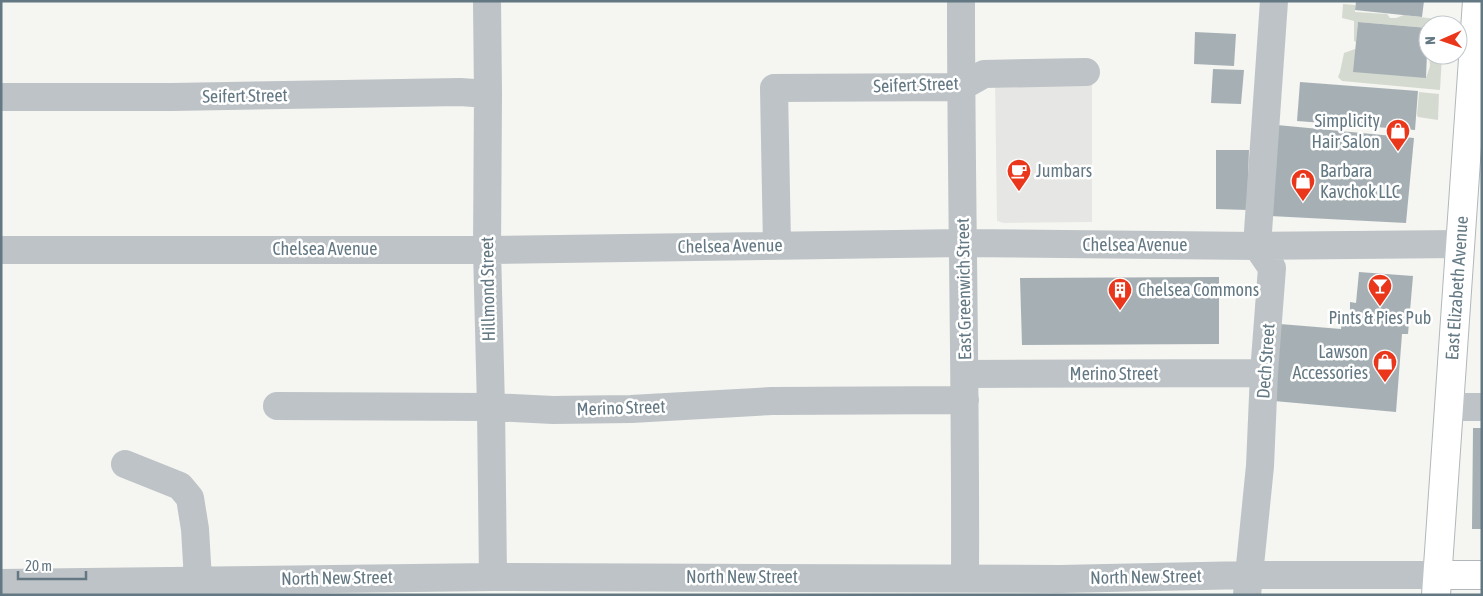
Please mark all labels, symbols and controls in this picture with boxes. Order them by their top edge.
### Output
north arrow [1418,15,1468,65]
text: N [1422,36,1438,45]
street label: Seifert Street [873,73,959,96]
street label: Seifert Street [202,84,288,107]
place label: Simplicity Hair Salon [1312,110,1380,152]
shop icon: Simplicity Hair Salon [1385,118,1411,152]
cafe icon: Jumbars [1006,158,1032,192]
place label: Jumbars [1036,160,1092,181]
place label: Barbara Kavchok LLC [1320,160,1400,202]
shop icon: Barbara Kavchok LLC [1290,168,1316,202]
street label: East Elizabeth Avenue [1441,215,1472,361]
street label: East Greenwich Street [952,218,975,360]
street label: Chelsea Avenue [677,234,783,257]
street label: Chelsea Avenue [1083,234,1187,255]
street label: Hillmond Street [476,236,499,342]
street label: Chelsea Avenue [273,238,377,259]
bar icon: Pints & Pies Pub [1367,273,1393,307]
building icon: Chelsea Commons [1107,277,1133,311]
place label: Chelsea Commons [1138,279,1259,300]
place label: Pints & Pies Pub [1329,307,1431,328]
street label: Dech Street [1252,323,1279,399]
place label: Lawson Accessories [1293,341,1368,383]
shop icon: Lawson Accessories [1372,349,1398,383]
street label: Merino Street [1070,363,1158,384]
street label: Merino Street [576,395,666,420]
scale bar [18,548,85,580]
text: 20 m [25,557,52,574]
street label: North New Street [1090,565,1202,588]
street label: North New Street [281,566,393,589]
street label: North New Street [686,566,798,587]

